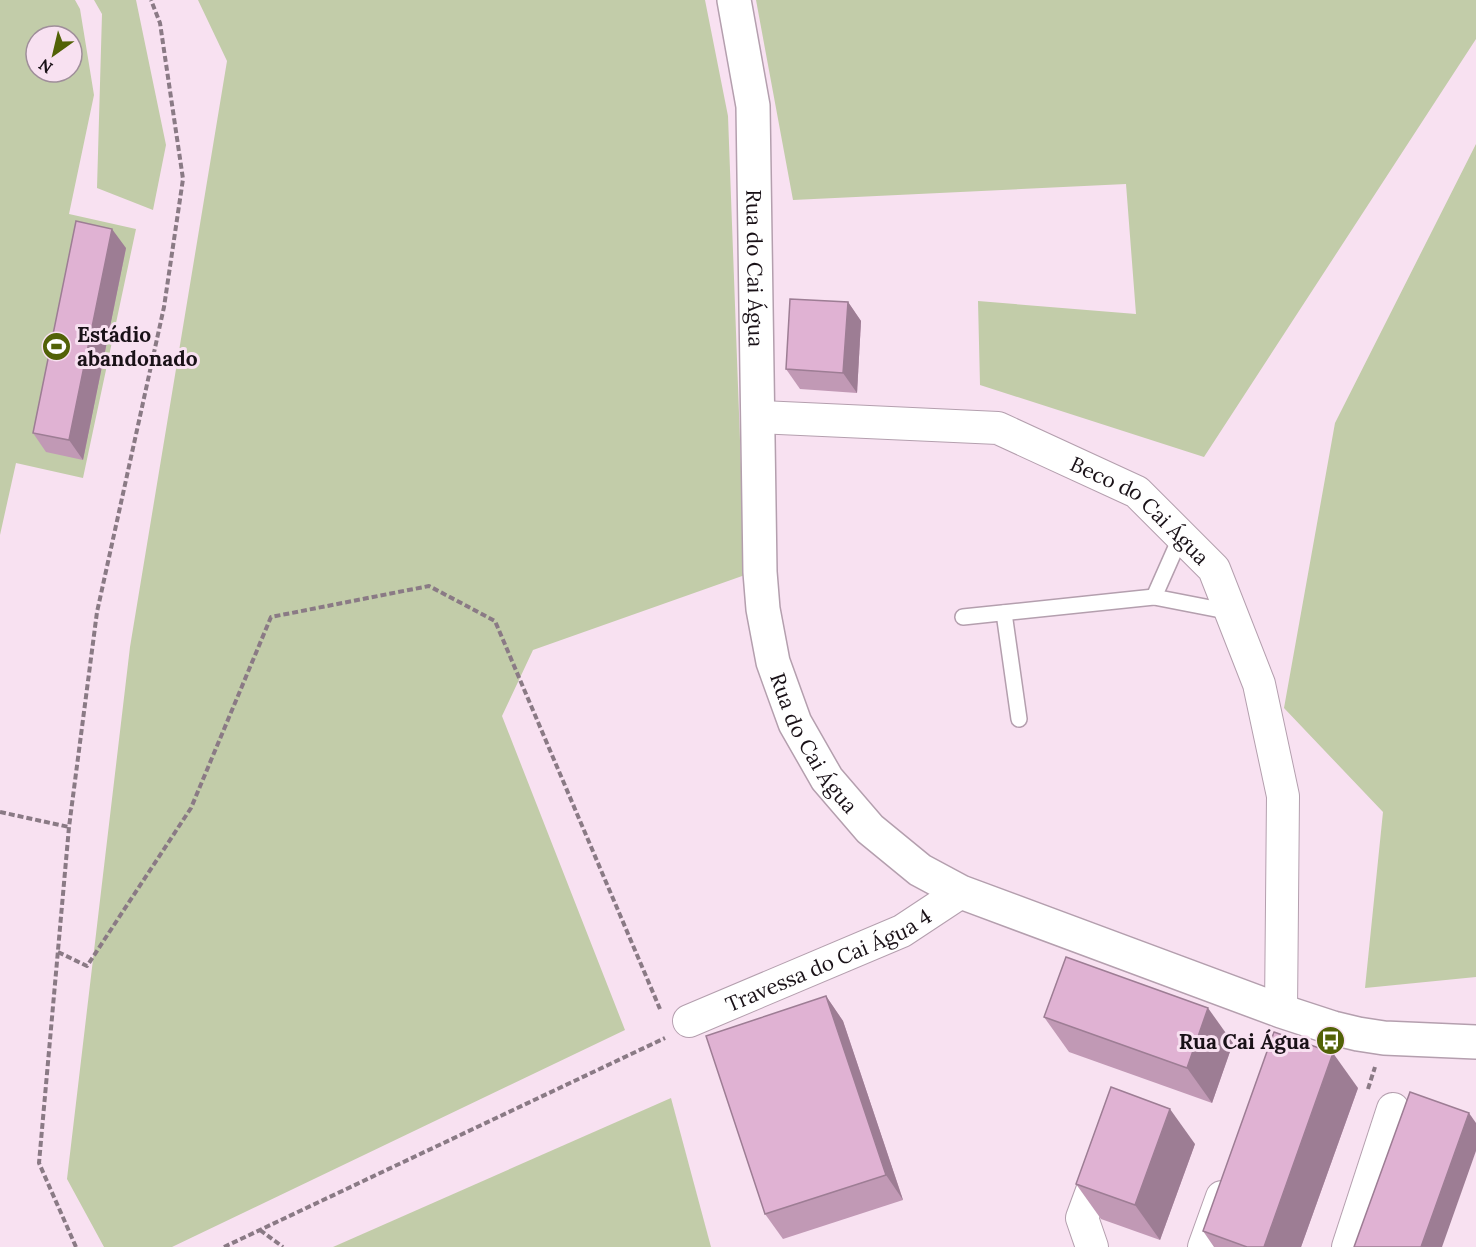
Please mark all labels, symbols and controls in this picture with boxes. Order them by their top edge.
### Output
north arrow [24,24,84,84]
text: N [35,55,56,78]
street label: Rua do Cai Água [741,189,770,347]
place label: Estádio abandonado [77,321,198,372]
sports icon: Estádio abandonado [40,330,72,362]
street label: Beco do Cai Água [1066,450,1215,570]
street label: Rua do Cai Água [764,669,864,819]
street label: Travessa do Cai Água 4 [721,902,936,1018]
bus stop icon: Rua Cai Água [1315,1025,1347,1057]
place label: Rua Cai Água [1179,1028,1310,1055]

